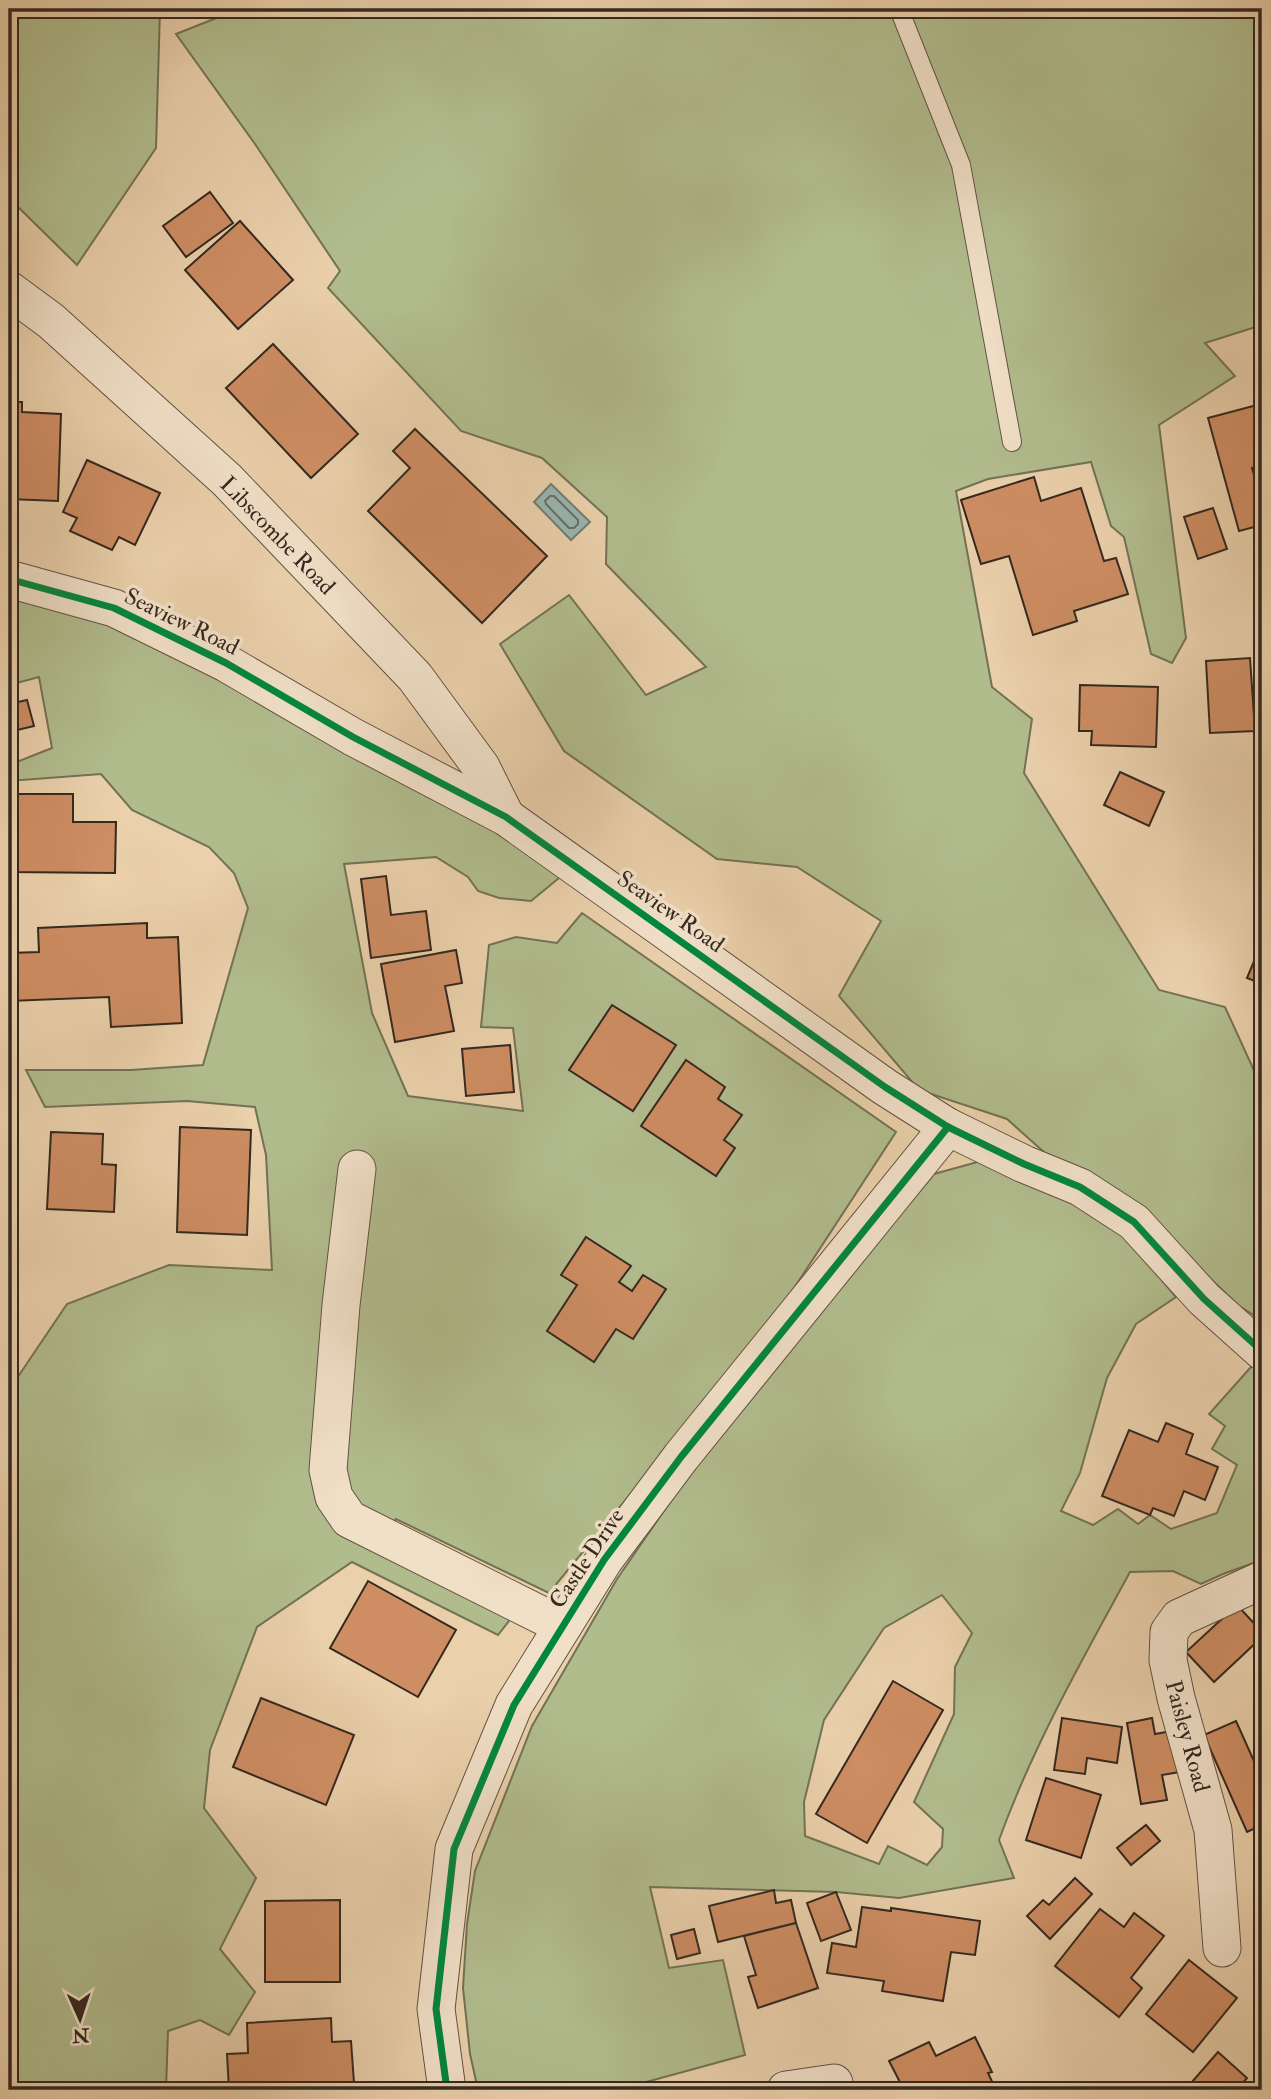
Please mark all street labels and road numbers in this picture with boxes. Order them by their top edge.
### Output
street label: Libscombe Road [214,470,341,601]
street label: Seaview Road [120,581,244,662]
street label: Seaview Road [612,864,730,959]
street label: Castle Drive [542,1502,631,1614]
street label: Paisley Road [1159,1677,1216,1795]

